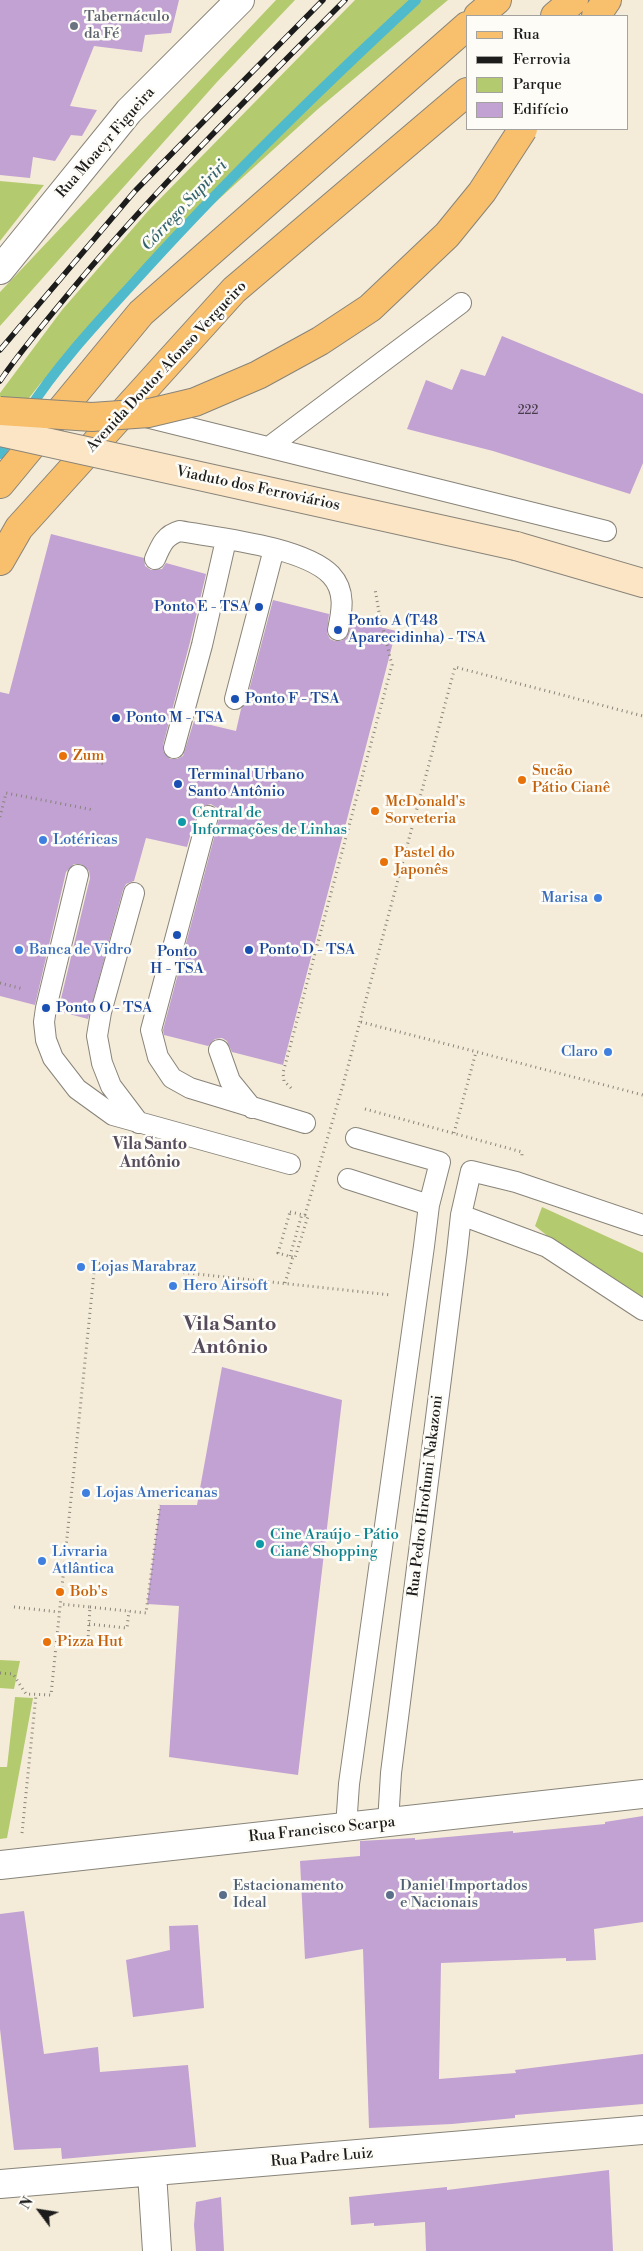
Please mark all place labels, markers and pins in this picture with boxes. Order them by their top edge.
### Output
place label: Tabernáculo da Fé [84,8,170,43]
marker: Tabernáculo da Fé [68,20,80,32]
place label: Ponto E - TSA [154,598,249,616]
marker: Ponto E - TSA [253,601,265,613]
place label: Ponto A (T48 Aparecidinha) - TSA [348,612,486,647]
marker: Ponto A (T48 Aparecidinha) - TSA [332,624,344,636]
place label: Ponto F - TSA [245,690,339,708]
marker: Ponto F - TSA [229,693,241,705]
place label: Ponto M - TSA [126,709,224,727]
marker: Ponto M - TSA [110,712,122,724]
place label: Zum [73,747,104,765]
marker: Zum [57,750,69,762]
place label: Sucão Pátio Cianê [532,762,610,797]
place label: Terminal Urbano Santo Antônio [188,766,304,801]
marker: Sucão Pátio Cianê [516,774,528,786]
marker: Terminal Urbano Santo Antônio [172,778,184,790]
place label: McDonald's Sorveteria [385,793,465,828]
place label: Central de Informações de Linhas [192,804,347,839]
marker: McDonald's Sorveteria [369,805,381,817]
marker: Central de Informações de Linhas [176,816,188,828]
place label: Lotéricas [53,831,117,849]
marker: Lotéricas [37,834,49,846]
place label: Pastel do Japonês [394,844,455,879]
marker: Pastel do Japonês [378,856,390,868]
place label: Marisa [541,889,588,907]
marker: Marisa [592,892,604,904]
marker: Ponto H - TSA [171,929,183,941]
place label: Banca de Vidro [29,941,132,959]
place label: Ponto D - TSA [259,941,355,959]
place label: Ponto H - TSA [150,943,204,978]
marker: Banca de Vidro [13,944,25,956]
marker: Ponto D - TSA [243,944,255,956]
place label: Ponto O - TSA [56,999,152,1017]
marker: Ponto O - TSA [40,1002,52,1014]
place label: Claro [561,1043,598,1061]
marker: Claro [602,1046,614,1058]
place label: Lojas Marabraz [91,1258,196,1276]
marker: Lojas Marabraz [75,1261,87,1273]
place label: Hero Airsoft [183,1277,268,1295]
marker: Hero Airsoft [167,1280,179,1292]
place label: Lojas Americanas [96,1484,218,1502]
marker: Lojas Americanas [80,1487,92,1499]
place label: Cine Araújo - Pátio Cianê Shopping [270,1526,399,1561]
marker: Cine Araújo - Pátio Cianê Shopping [254,1538,266,1550]
place label: Livraria Atlântica [52,1543,114,1578]
marker: Livraria Atlântica [36,1555,48,1567]
place label: Bob's [70,1583,107,1601]
marker: Bob's [54,1586,66,1598]
place label: Pizza Hut [57,1633,123,1651]
marker: Pizza Hut [41,1636,53,1648]
place label: Estacionamento Ideal [233,1877,344,1912]
place label: Daniel Importados e Nacionais [400,1877,528,1912]
marker: Estacionamento Ideal [217,1889,229,1901]
marker: Daniel Importados e Nacionais [384,1889,396,1901]

